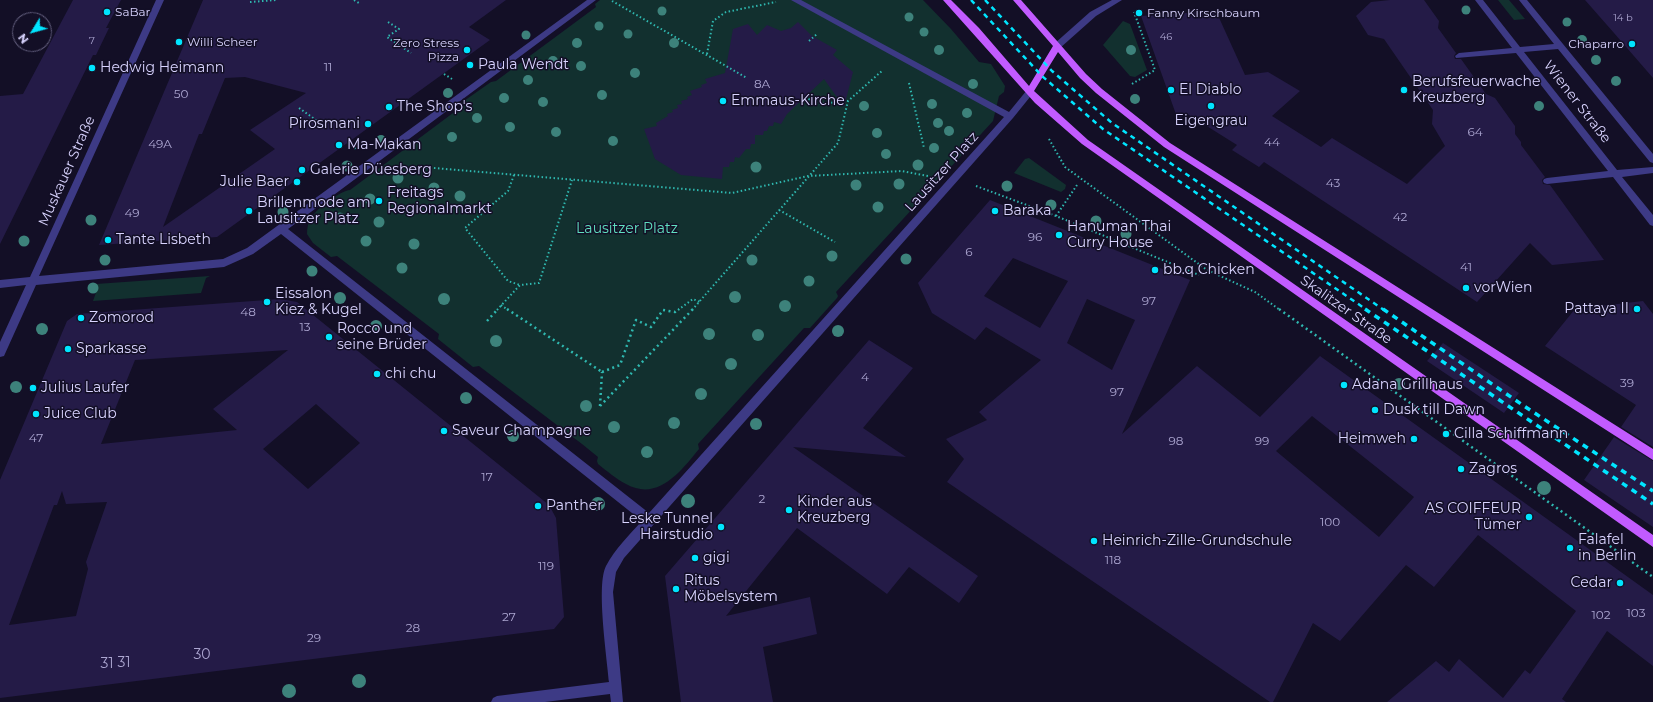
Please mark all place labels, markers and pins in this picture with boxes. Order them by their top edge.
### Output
place label: SaBar [115,5,150,19]
place label: Fanny Kirschbaum [1147,6,1260,20]
marker: SaBar [102,7,112,17]
marker: Fanny Kirschbaum [1134,8,1144,18]
place label: Willi Scheer [187,35,258,49]
place label: Zero Stress Pizza [393,36,459,64]
marker: Willi Scheer [174,37,184,47]
place label: Chaparro [1568,37,1624,51]
marker: Chaparro [1627,39,1637,49]
marker: Zero Stress Pizza [462,45,472,55]
place label: Paula Wendt [478,57,569,73]
place label: Hedwig Heimann [100,60,224,76]
marker: Paula Wendt [465,60,475,70]
marker: Hedwig Heimann [87,63,97,73]
place label: Berufsfeuerwache Kreuzberg [1412,74,1540,106]
place label: El Diablo [1179,82,1241,98]
marker: El Diablo [1166,85,1176,95]
marker: Berufsfeuerwache Kreuzberg [1399,85,1409,95]
place label: Emmaus-Kirche [731,93,845,109]
marker: Emmaus-Kirche [718,96,728,106]
place label: The Shop's [397,99,472,115]
marker: Eigengrau [1206,101,1216,111]
marker: The Shop's [384,102,394,112]
place label: Eigengrau [1175,113,1247,129]
place label: Pirosmani [289,116,360,132]
marker: Pirosmani [363,119,373,129]
place label: Ma-Makan [347,137,422,153]
marker: Ma-Makan [334,140,344,150]
place label: Galerie Düesberg [310,162,432,178]
marker: Galerie Düesberg [297,165,307,175]
place label: Julie Baer [220,174,289,190]
marker: Julie Baer [292,177,302,187]
place label: Freitags Regionalmarkt [387,185,492,218]
place label: Brillenmode am Lausitzer Platz [257,195,371,228]
marker: Freitags Regionalmarkt [374,196,384,206]
place label: Baraka [1003,203,1052,219]
marker: Brillenmode am Lausitzer Platz [244,206,254,216]
marker: Baraka [990,206,1000,216]
place label: Hanuman Thai Curry House [1067,219,1171,252]
marker: Hanuman Thai Curry House [1054,230,1064,240]
place label: Tante Lisbeth [116,232,211,248]
marker: Tante Lisbeth [103,235,113,245]
place label: bb.q Chicken [1163,262,1255,278]
marker: bb.q Chicken [1150,265,1160,275]
place label: vorWien [1474,280,1532,296]
marker: vorWien [1461,283,1471,293]
place label: Eissalon Kiez & Kugel [275,286,362,318]
marker: Eissalon Kiez & Kugel [262,297,272,307]
place label: Pattaya II [1564,301,1629,317]
marker: Pattaya II [1632,304,1642,314]
place label: Zomorod [89,310,154,326]
marker: Zomorod [76,313,86,323]
place label: Rocco und seine Brüder [337,321,427,354]
marker: Rocco und seine Brüder [324,332,334,342]
place label: Sparkasse [76,341,146,357]
marker: Sparkasse [63,344,73,354]
place label: chi chu [385,366,436,382]
marker: chi chu [372,369,382,379]
place label: Adana Grillhaus [1352,377,1463,393]
place label: Julius Laufer [41,380,129,396]
marker: Adana Grillhaus [1339,380,1349,390]
marker: Julius Laufer [28,383,38,393]
place label: Dusk till Dawn [1383,402,1485,418]
marker: Dusk till Dawn [1370,405,1380,415]
place label: Juice Club [44,406,117,422]
marker: Juice Club [31,409,41,419]
place label: Saveur Champagne [452,423,591,439]
marker: Saveur Champagne [439,426,449,436]
place label: Cilla Schiffmann [1454,426,1568,442]
marker: Cilla Schiffmann [1441,429,1451,439]
place label: Heimweh [1338,431,1406,447]
marker: Heimweh [1409,434,1419,444]
place label: Zagros [1469,461,1517,477]
marker: Zagros [1456,464,1466,474]
place label: Kinder aus Kreuzberg [797,494,872,526]
place label: Panther [546,498,603,514]
marker: Panther [533,501,543,511]
place label: AS COIFFEUR Tümer [1425,501,1521,534]
marker: Kinder aus Kreuzberg [784,505,794,515]
place label: Leske Tunnel Hairstudio [621,511,713,544]
marker: AS COIFFEUR Tümer [1524,512,1534,522]
marker: Leske Tunnel Hairstudio [716,522,726,532]
place label: Falafel in Berlin [1578,532,1636,564]
place label: Heinrich-Zille-Grundschule [1102,533,1292,549]
marker: Heinrich-Zille-Grundschule [1089,536,1099,546]
marker: Falafel in Berlin [1565,543,1575,553]
place label: gigi [703,550,730,566]
marker: gigi [690,553,700,563]
place label: Ritus Möbelsystem [684,573,778,606]
place label: Cedar [1571,575,1612,591]
marker: Cedar [1615,578,1625,588]
marker: Ritus Möbelsystem [671,584,681,594]

